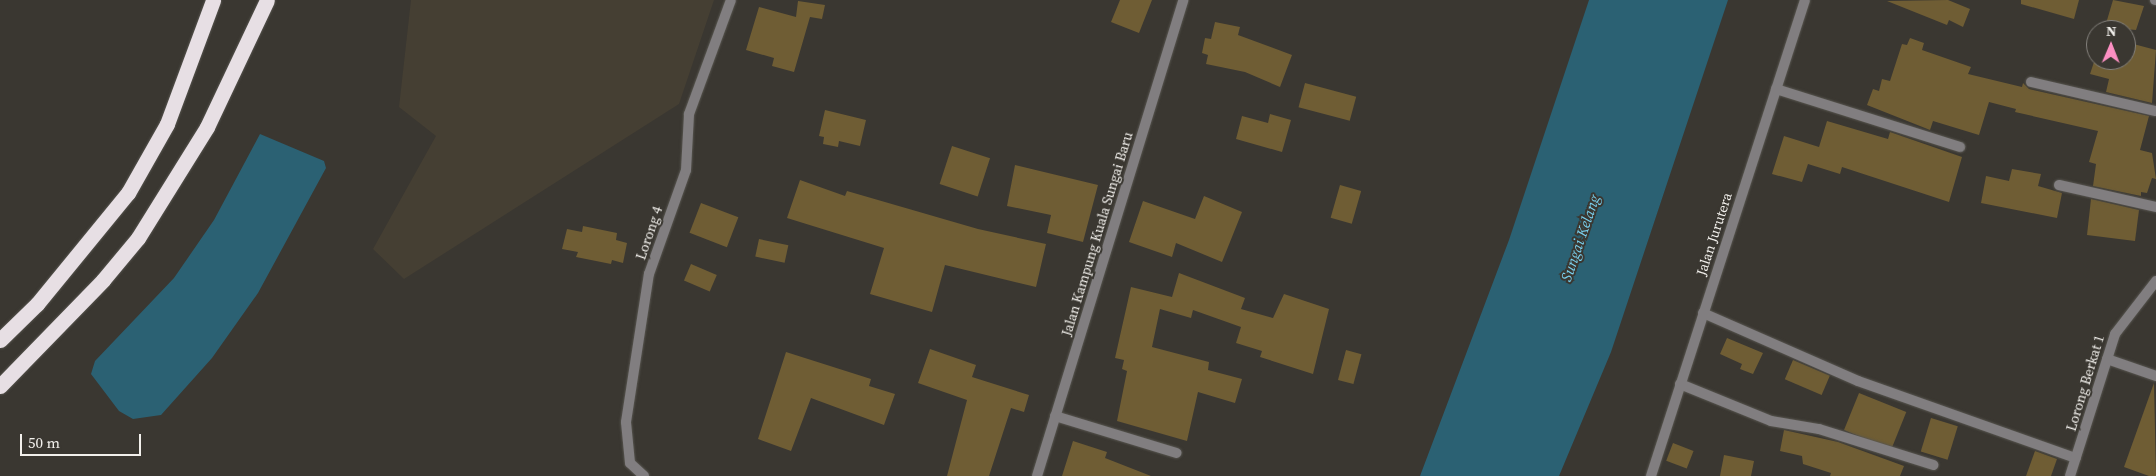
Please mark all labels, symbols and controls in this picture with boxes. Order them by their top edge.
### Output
north arrow [2086,20,2136,70]
text: N [2106,21,2117,41]
street label: Jalan Kampung Kuala Sungai Baru [1058,130,1136,338]
street label: Jalan Jurutera [1693,190,1735,278]
water label: Sungai Kelang [1557,192,1603,284]
street label: Lorong 4 [632,204,666,262]
street label: Lorong Berkat 1 [2062,333,2108,433]
scale bar [22,424,144,456]
text: 50 m [28,432,60,453]

